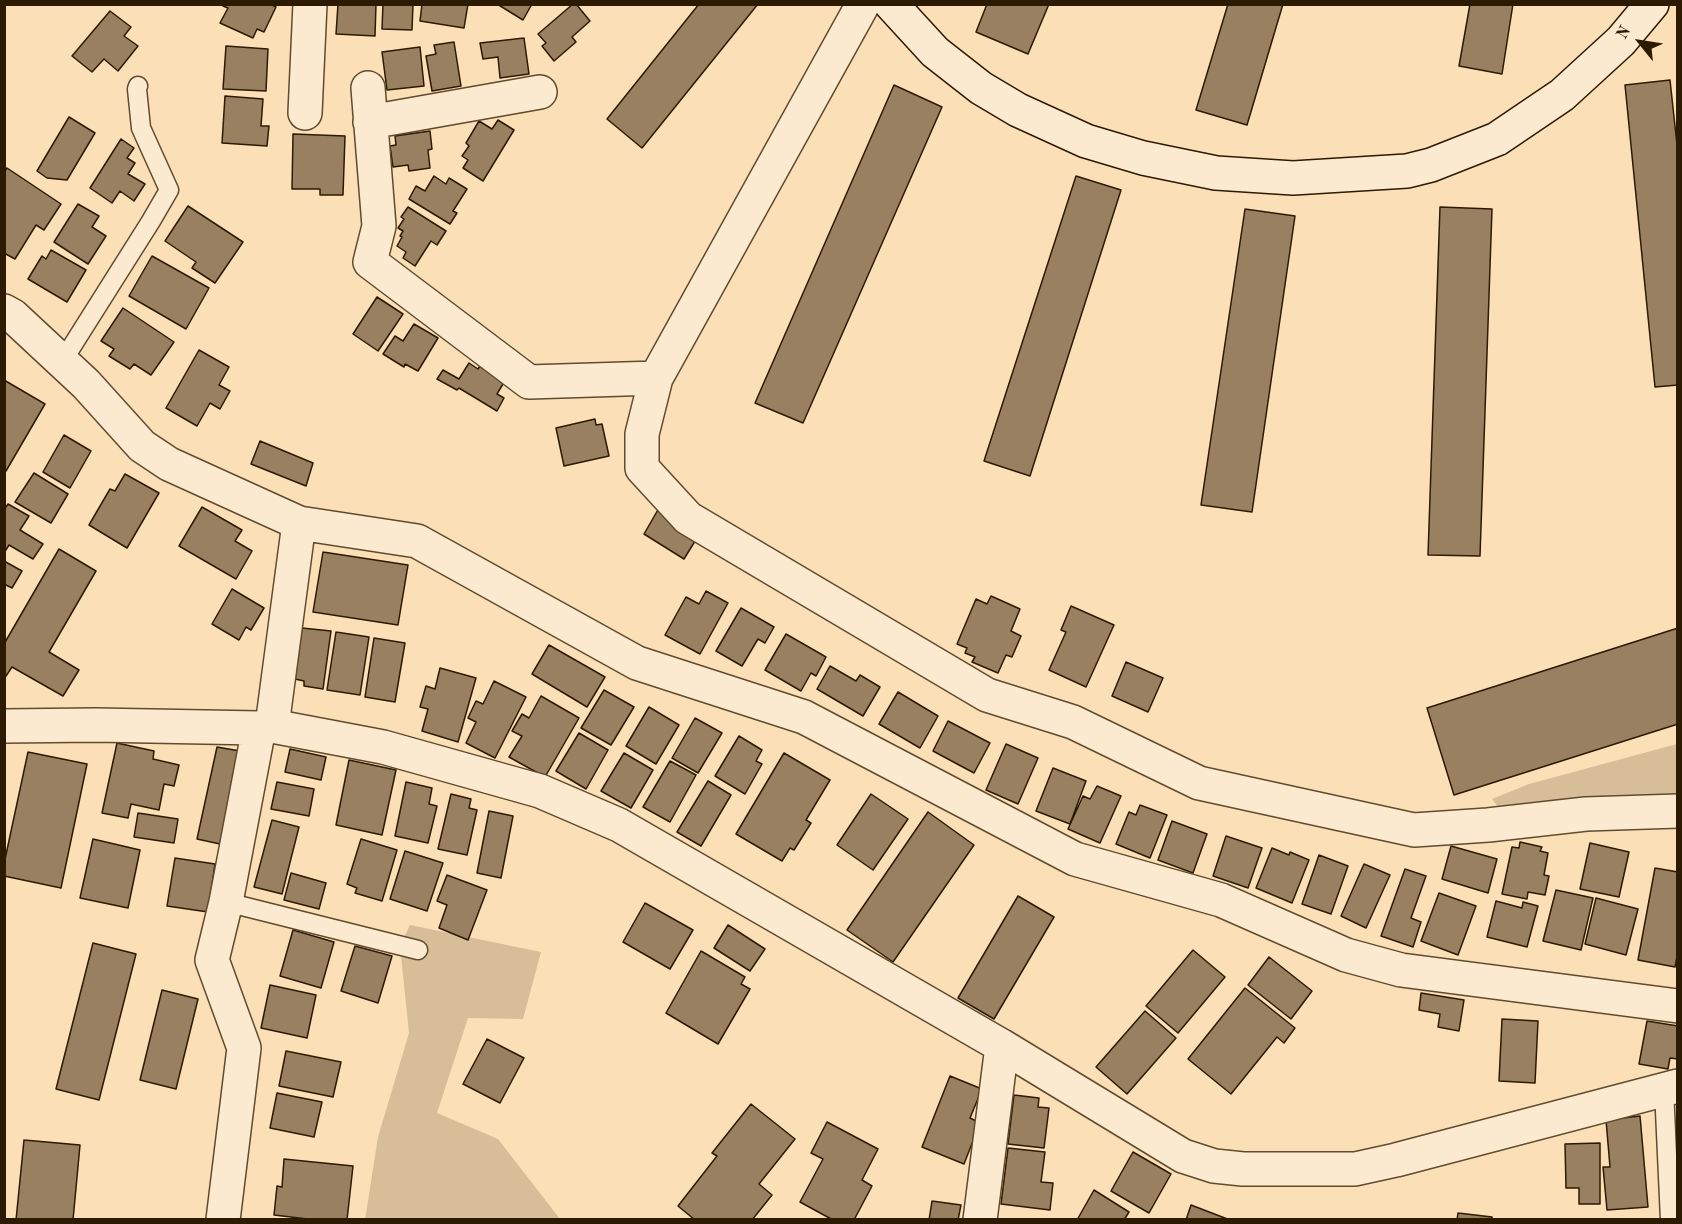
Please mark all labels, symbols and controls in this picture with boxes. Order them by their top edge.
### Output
north arrow [1610,12,1670,72]
text: N [1614,24,1634,42]

